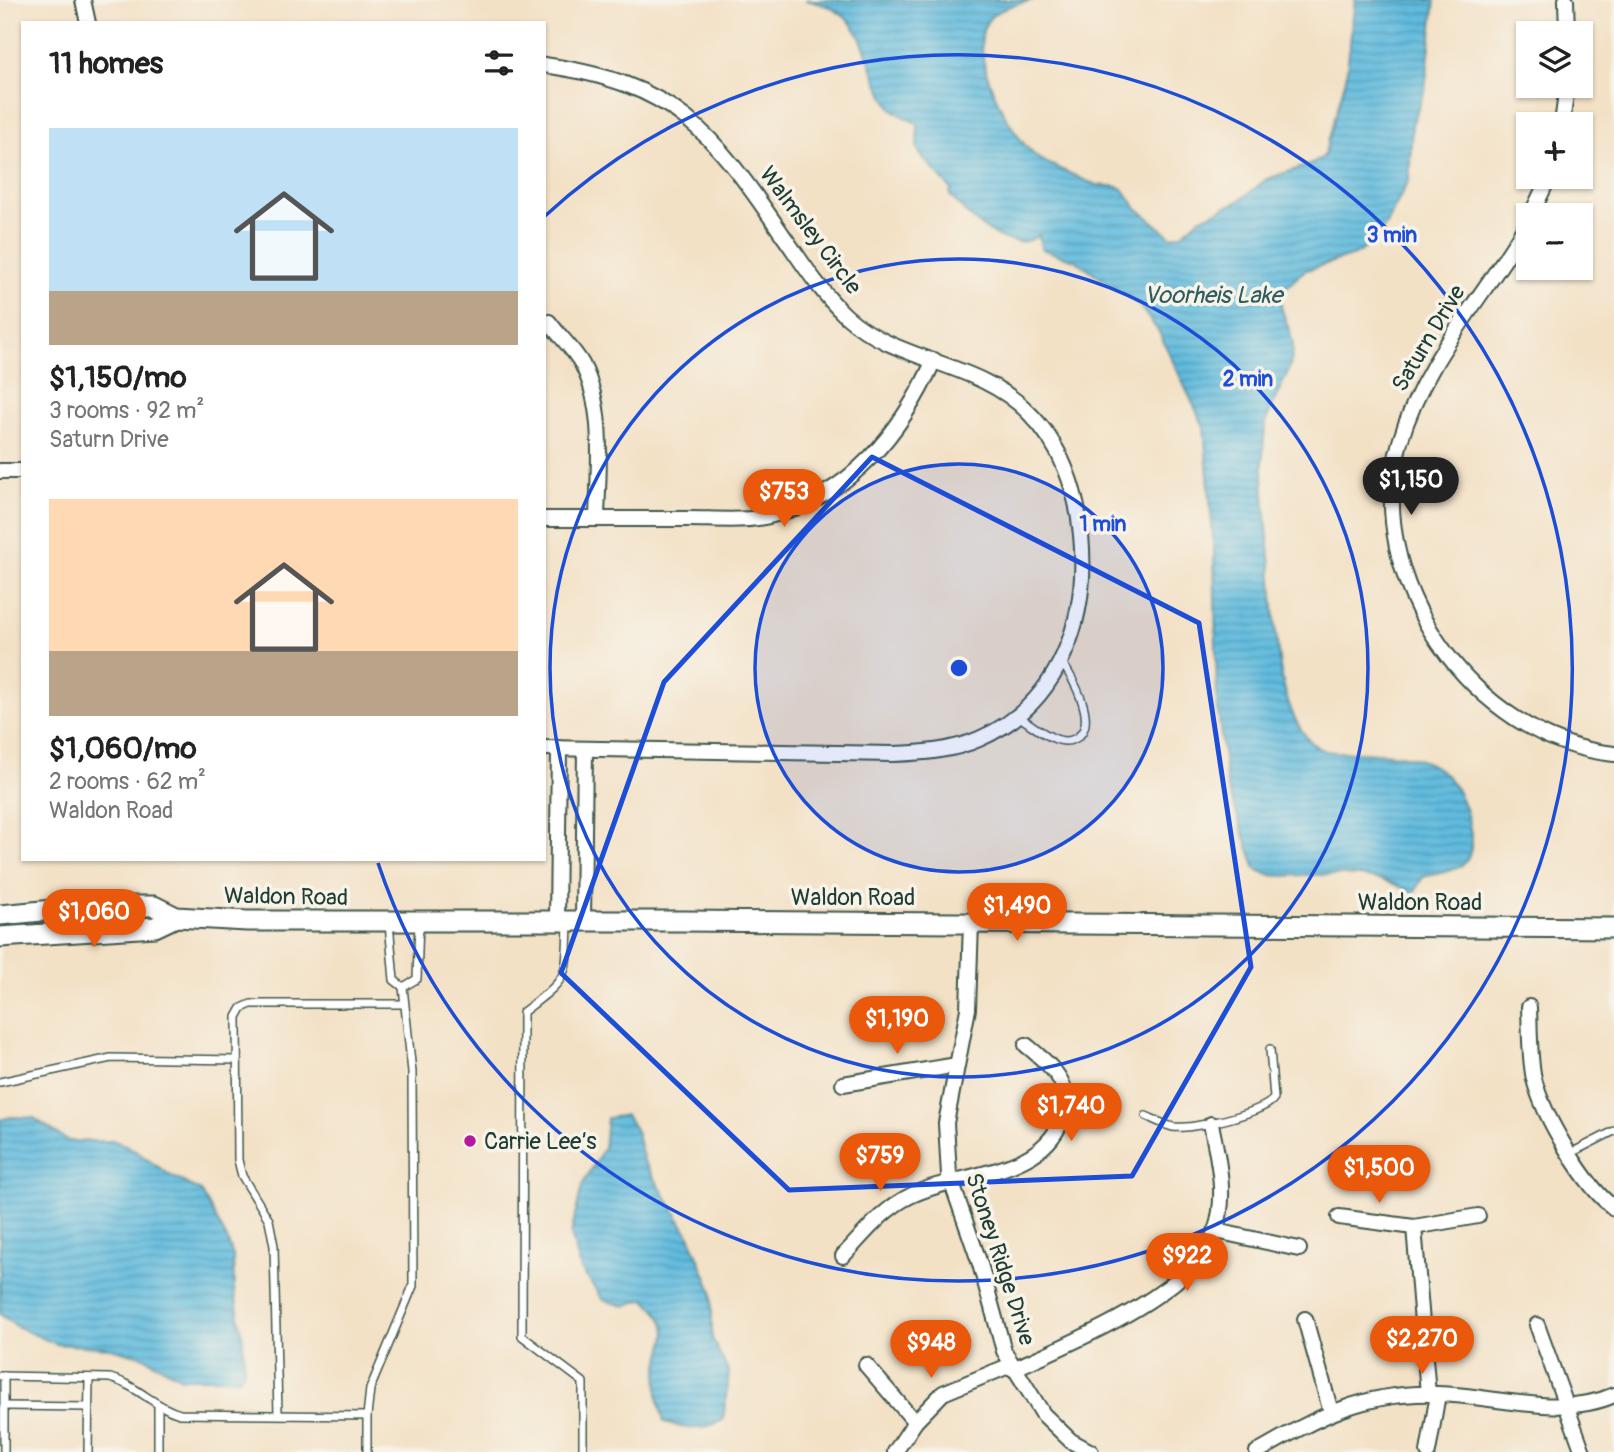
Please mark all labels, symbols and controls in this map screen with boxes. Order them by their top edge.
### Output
map controls [1516,21,1593,280]
button: layers [1516,21,1593,98]
icon: filters [480,44,518,82]
text: 11 homes [49,45,163,82]
button: + [1516,112,1593,189]
street label: Walmsley Circle [753,161,869,301]
icon: home [221,173,347,299]
button: − [1516,203,1593,280]
text: 3 min [1367,222,1417,249]
street label: Saturn Drive [1385,279,1472,397]
water label: Voorheis Lake [1144,281,1284,310]
text: $1,150/mo [49,359,187,396]
text: 2 min [1223,366,1273,393]
text: 3 rooms · 92 m² [49,396,204,425]
text: Saturn Drive [49,425,169,454]
pin: $1,150 [1354,458,1468,517]
text: $1,150 [1379,465,1443,494]
pin: $753 [743,470,825,529]
text: $753 [759,477,809,506]
text: 1 min [1080,511,1127,538]
icon: home [221,544,347,670]
centre of rings [947,656,971,680]
text: $1,060/mo [49,730,197,767]
text: 2 rooms · 62 m² [49,767,206,796]
text: Waldon Road [49,796,173,825]
street label: Waldon Road [224,881,348,912]
street label: Waldon Road [791,883,915,912]
pin: $1,490 [960,884,1074,943]
street label: Waldon Road [1358,888,1482,917]
pin: $1,060 [37,890,151,949]
text: $1,490 [983,891,1051,920]
text: $1,060 [58,897,130,926]
pin: $1,190 [840,996,954,1056]
text: $1,190 [865,1004,929,1033]
pin: $1,740 [1014,1084,1128,1143]
text: $1,740 [1037,1091,1105,1120]
place label: Carrie Lee’s [484,1127,596,1156]
marker: Carrie Lee’s [462,1133,478,1149]
pin: $759 [839,1134,921,1193]
text: $759 [856,1141,904,1170]
pin: $1,500 [1322,1146,1436,1205]
text: $1,500 [1343,1153,1415,1182]
street label: Stoney Ridge Drive [959,1169,1042,1350]
pin: $922 [1146,1234,1228,1293]
text: $922 [1162,1241,1212,1270]
pin: $2,270 [1365,1316,1479,1376]
pin: $948 [890,1320,972,1380]
text: $2,270 [1386,1324,1458,1353]
text: $948 [906,1328,956,1357]

